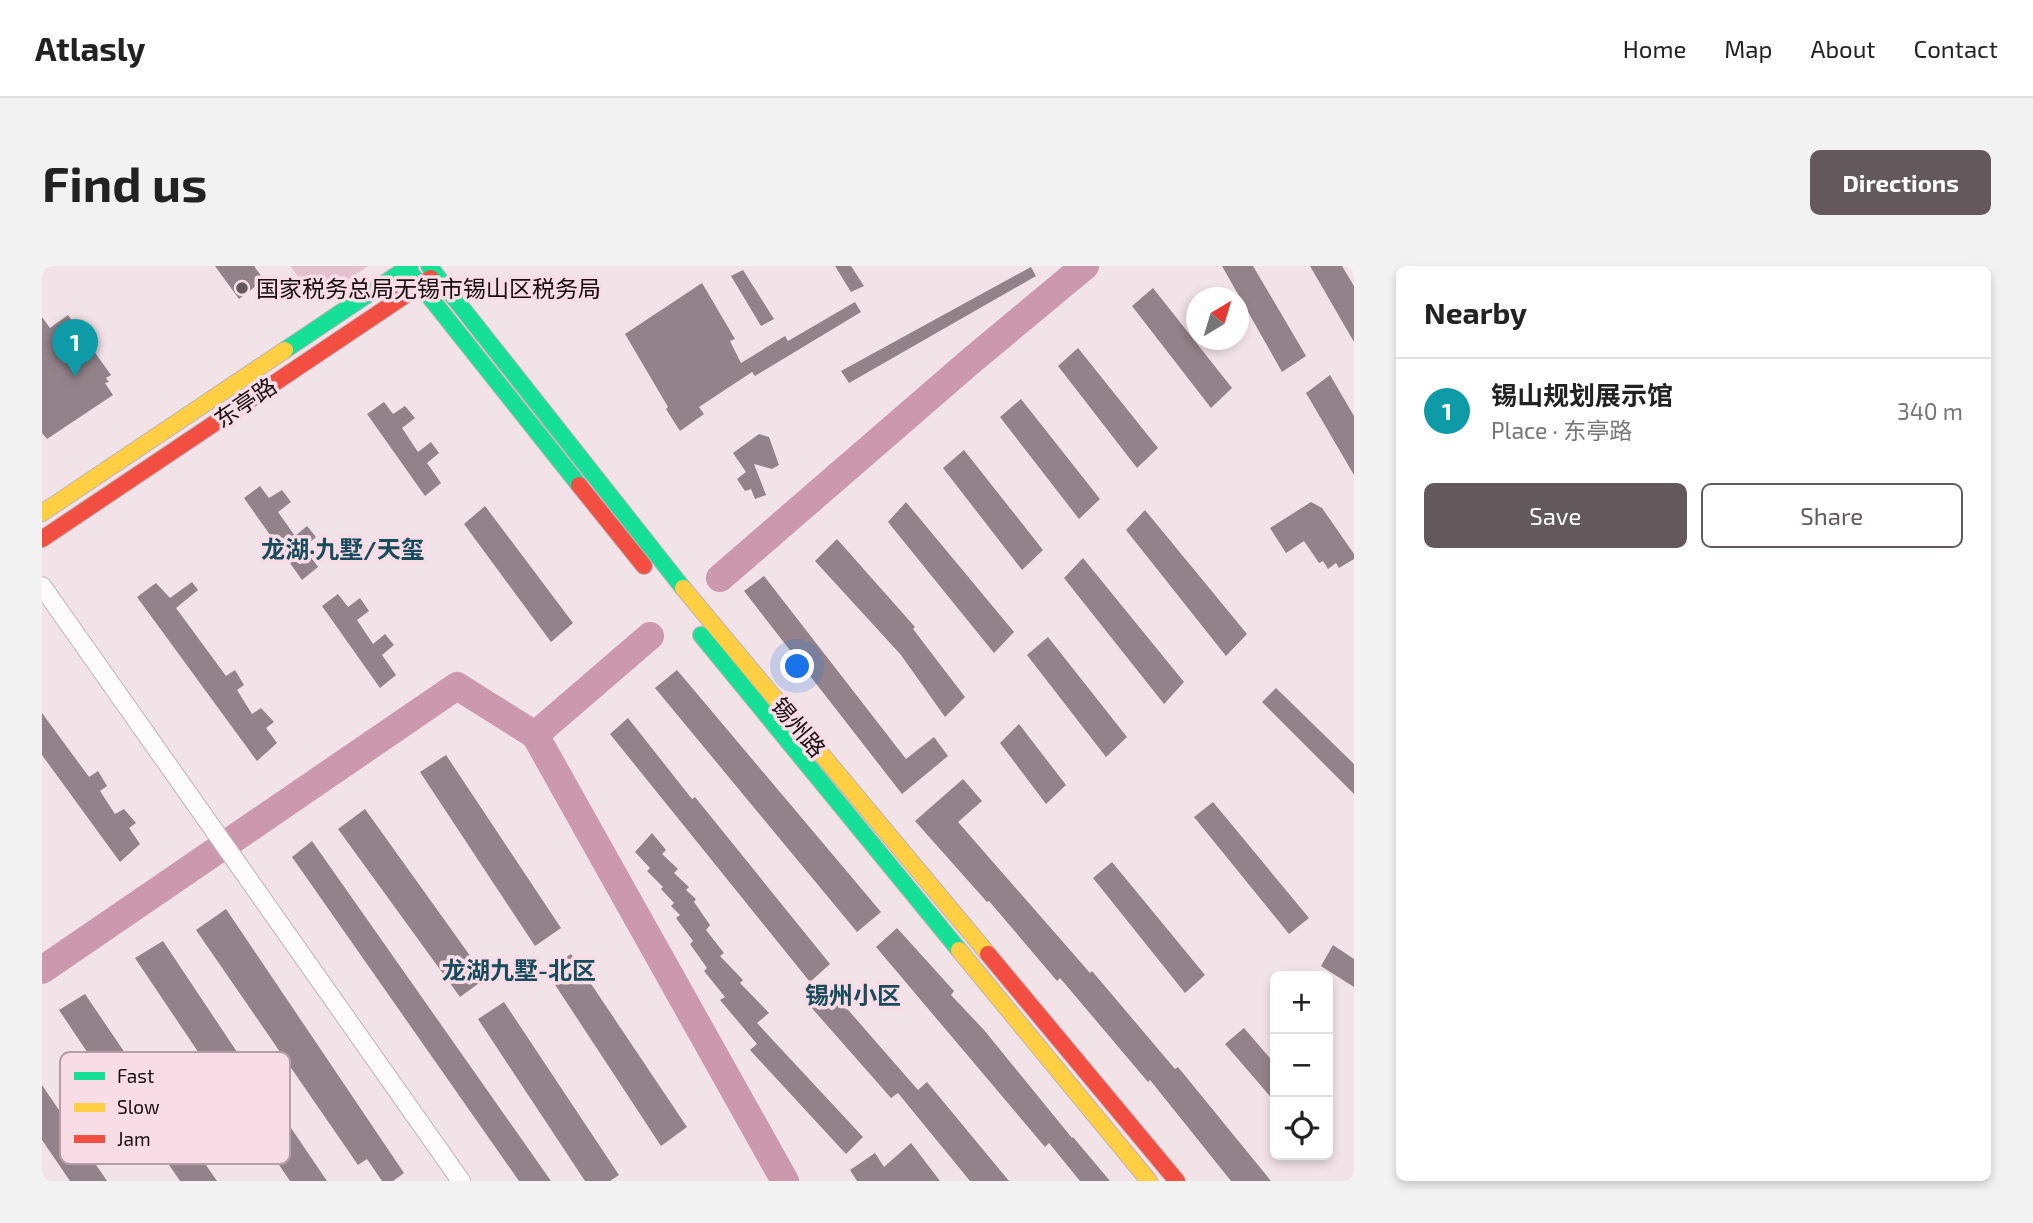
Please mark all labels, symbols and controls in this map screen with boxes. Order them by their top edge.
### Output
text: Atlasly [35,28,145,68]
text: Home [1623,34,1686,63]
text: Map [1724,34,1772,63]
text: About [1810,34,1876,63]
text: Contact [1914,34,1998,63]
button: Directions [1810,150,1991,215]
text: Find us [42,153,207,212]
place label: 国家税务总局无锡市锡山区税务局 [256,274,601,302]
marker: 国家税务总局无锡市锡山区税务局 [234,280,250,296]
north arrow [1186,287,1249,350]
text: Nearby [1424,294,1527,330]
pin: 1 [52,319,98,377]
street label: 东亭路 [209,371,281,433]
text: 锡山规划展示馆 [1491,379,1673,410]
text: 1 [1442,397,1452,425]
text: 340 m [1897,397,1963,425]
text: Place · 东亭路 [1491,416,1632,444]
button: Save [1424,483,1687,548]
button: Share [1701,483,1963,548]
district label: 龙湖·九墅/天玺 [261,534,425,563]
your location [780,649,814,683]
street label: 锡州路 [766,692,832,762]
district label: 龙湖九墅-北区 [442,955,596,984]
map controls [1270,971,1333,1160]
button: + [1270,971,1333,1034]
district label: 锡州小区 [805,980,901,1009]
button: − [1270,1034,1333,1097]
legend [60,1052,290,1164]
text: Fast [117,1064,154,1087]
text: Slow [117,1095,160,1118]
button: locate [1270,1097,1333,1160]
text: Jam [117,1127,151,1150]

